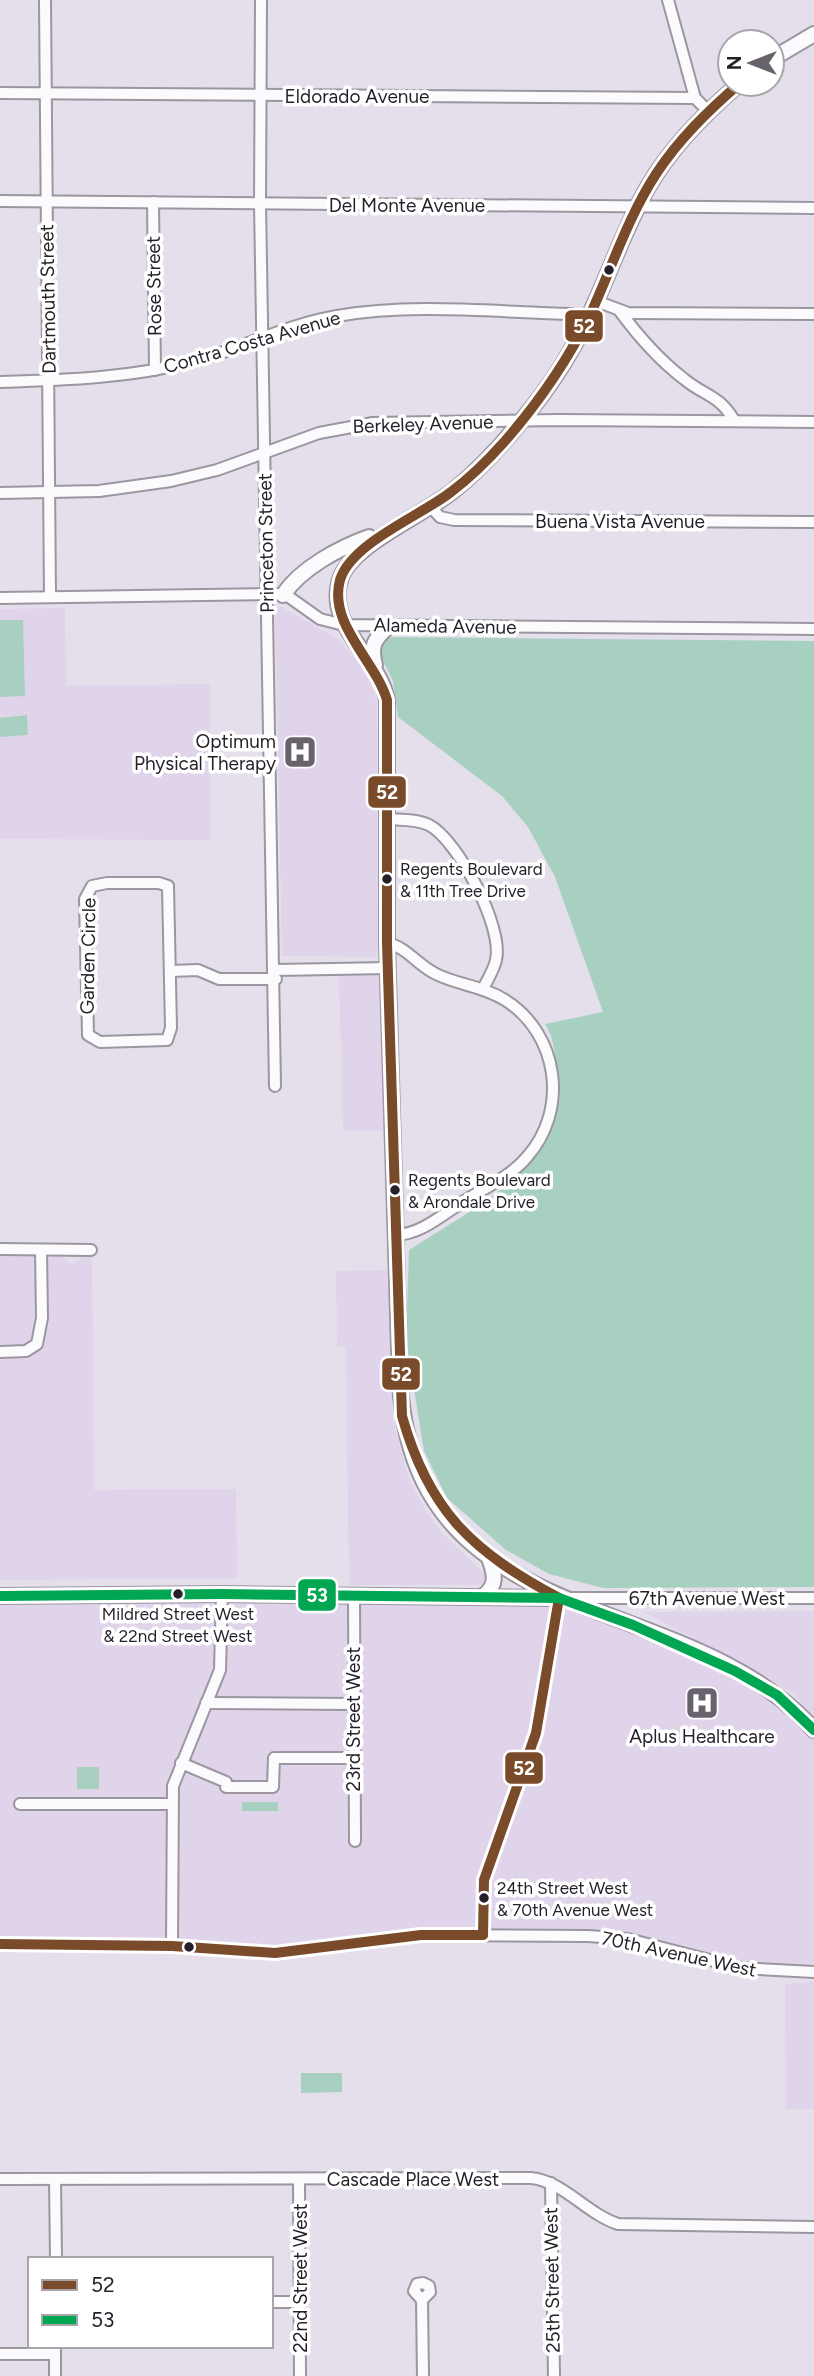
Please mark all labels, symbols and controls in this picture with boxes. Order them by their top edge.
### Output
north arrow [716,28,786,98]
text: N [723,56,746,70]
street label: Eldorado Avenue [285,85,429,108]
street label: Del Monte Avenue [329,194,485,217]
street label: Dartmouth Street [35,224,61,374]
street label: Rose Street [142,236,166,336]
unlabelled marker [602,263,616,277]
street label: Contra Costa Avenue [161,306,343,378]
line badge: 52 [564,309,604,343]
text: 52 [573,315,595,338]
street label: Berkeley Avenue [352,410,494,438]
street label: Princeton Street [253,473,279,613]
street label: Buena Vista Avenue [535,510,705,533]
street label: Alameda Avenue [373,613,517,639]
place label: Optimum Physical Therapy [134,730,276,775]
hospital icon: Optimum Physical Therapy [281,733,319,771]
line badge: 52 [367,775,407,809]
text: 52 [376,781,398,804]
place label: Regents Boulevard & 11th Tree Drive [400,859,543,901]
marker: Regents Boulevard & 11th Tree Drive [380,872,394,886]
street label: Garden Circle [75,897,101,1015]
place label: Regents Boulevard & Arondale Drive [408,1170,551,1212]
marker: Regents Boulevard & Arondale Drive [388,1183,402,1197]
line badge: 52 [381,1357,421,1391]
text: 52 [390,1363,412,1386]
line badge: 53 [297,1578,337,1612]
text: 53 [306,1584,328,1607]
marker: Mildred Street West & 22nd Street West [171,1587,185,1601]
street label: 67th Avenue West [629,1587,785,1610]
place label: Mildred Street West & 22nd Street West [102,1604,254,1646]
street label: 23rd Street West [342,1647,365,1791]
hospital icon: Aplus Healthcare [683,1684,721,1722]
place label: Aplus Healthcare [629,1725,775,1748]
line badge: 52 [504,1751,544,1785]
text: 52 [513,1757,535,1780]
place label: 24th Street West & 70th Avenue West [497,1878,653,1920]
marker: 24th Street West & 70th Avenue West [477,1891,491,1905]
street label: 70th Avenue West [599,1926,759,1982]
unlabelled marker [182,1940,196,1954]
street label: Cascade Place West [327,2168,499,2191]
street label: 22nd Street West [289,2203,312,2353]
street label: 25th Street West [539,2207,565,2353]
legend [28,2257,273,2348]
text: 52 [91,2272,115,2297]
text: 53 [91,2307,115,2332]

